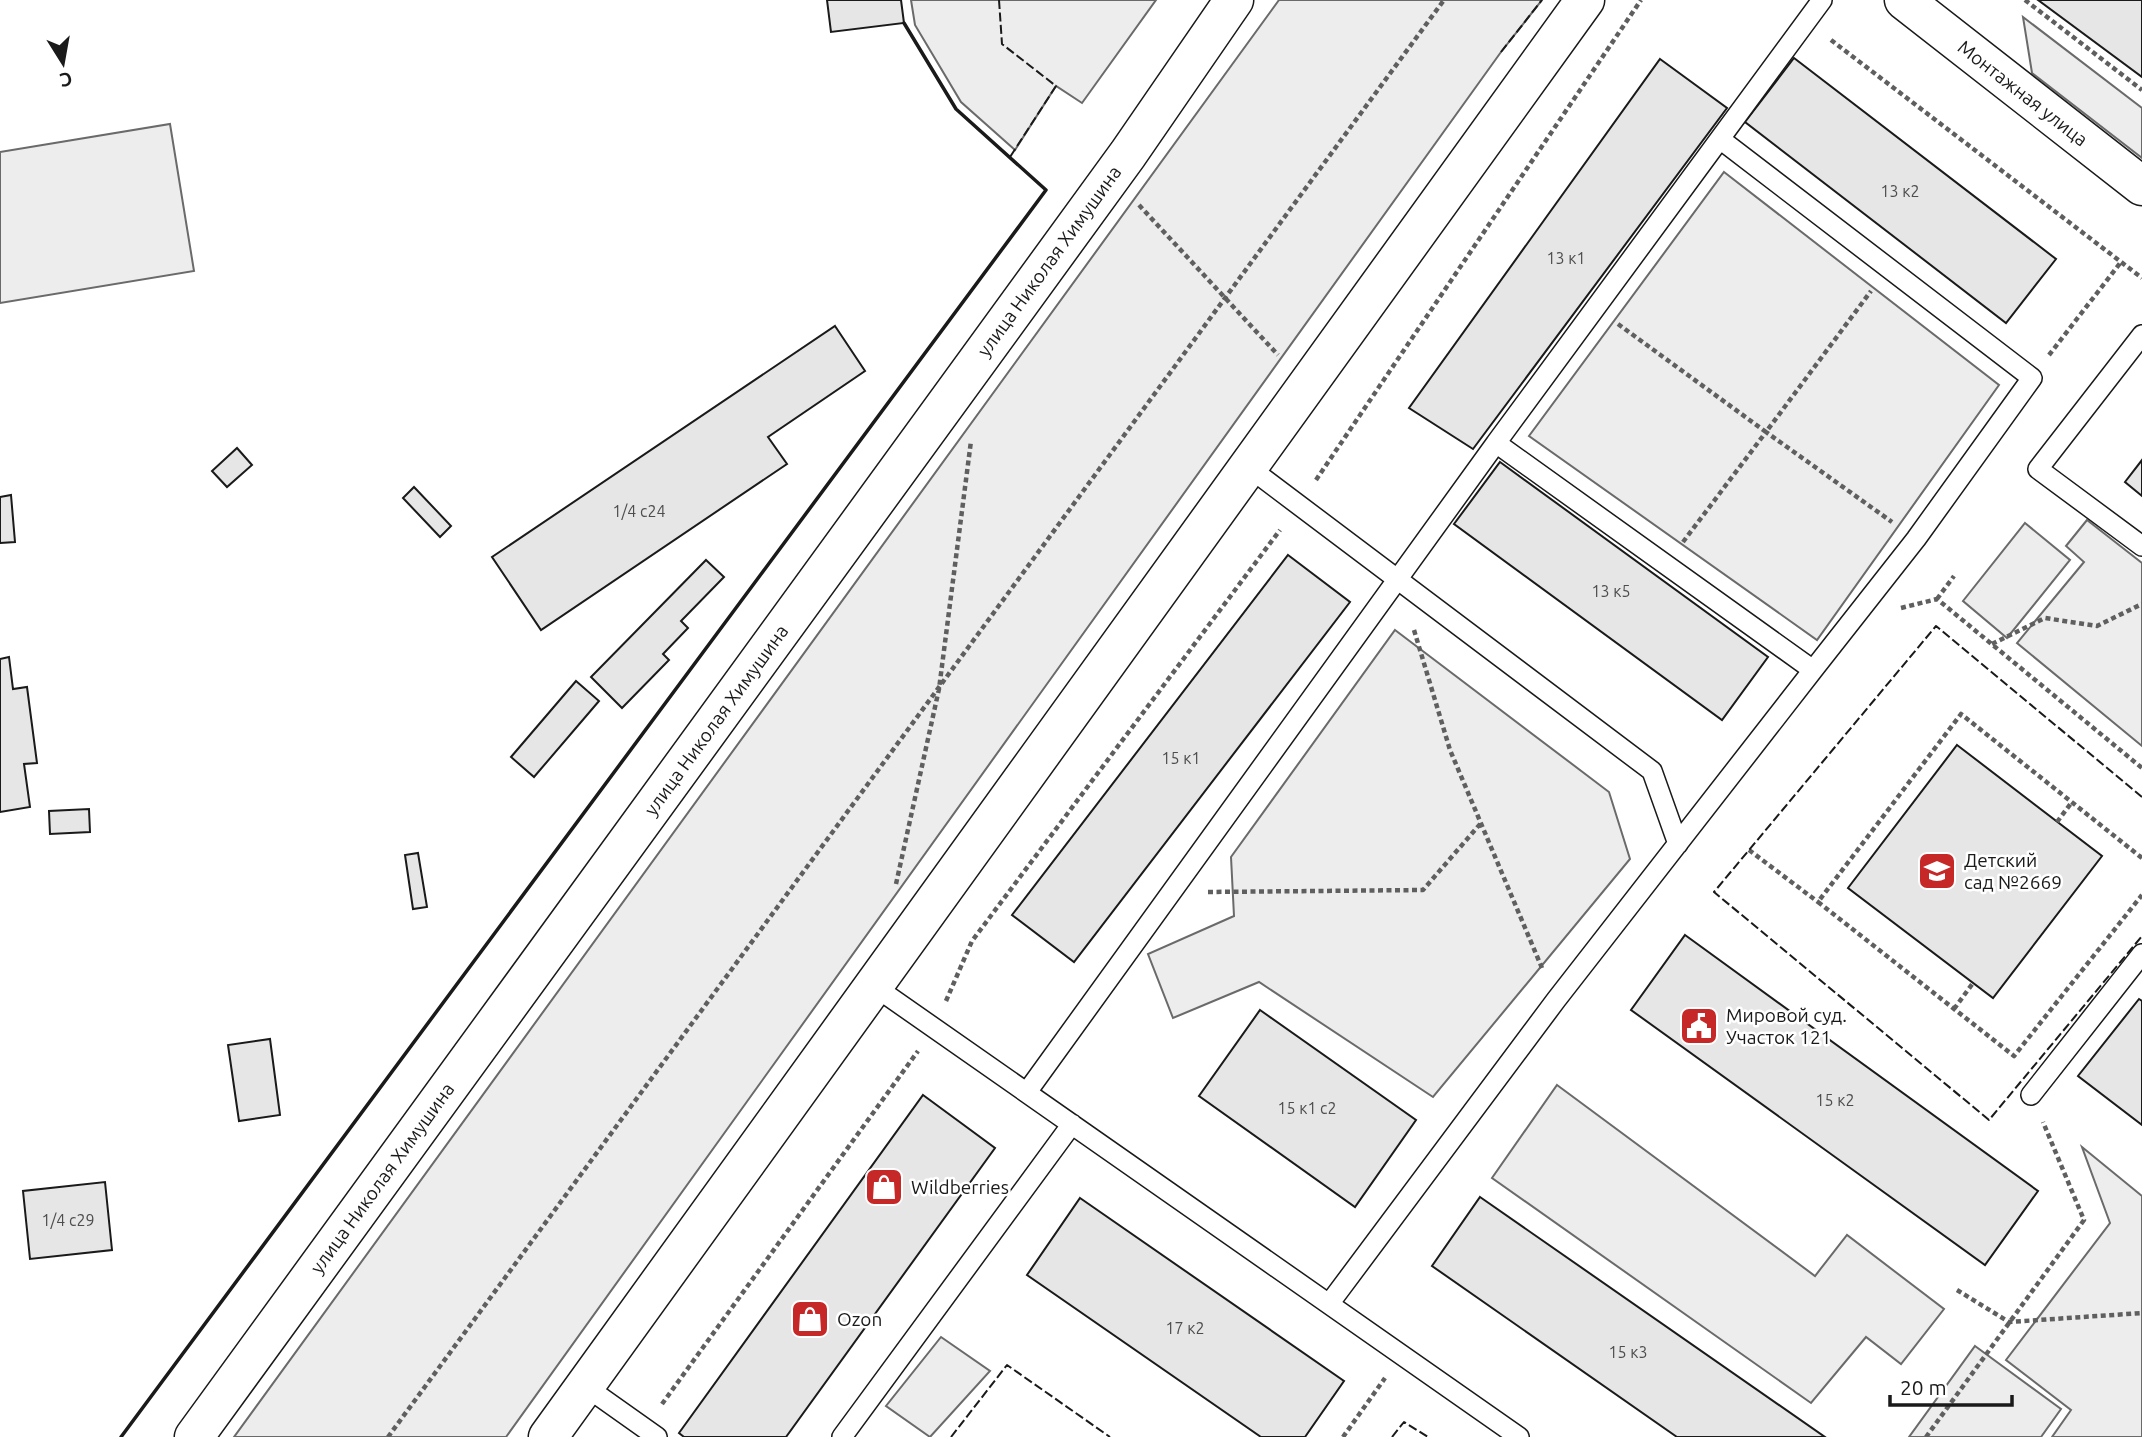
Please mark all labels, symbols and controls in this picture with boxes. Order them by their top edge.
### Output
north arrow [28,28,98,98]
street label: Монтажная улица [1954,36,2092,150]
text: С [58,68,74,92]
street label: улица Николая Химушина [972,161,1126,361]
house number: 13 к2 [1881,182,1919,200]
house number: 13 к1 [1547,249,1585,267]
house number: 1/4 с24 [612,502,666,520]
house number: 13 к5 [1592,582,1630,600]
street label: улица Николая Химушина [639,620,793,820]
house number: 15 к1 [1162,749,1200,767]
place label: Детский сад №2669 [1964,849,2062,893]
school or university icon: Детский сад №2669 [1916,850,1958,892]
place label: Мировой суд. Участок 121 [1726,1004,1847,1048]
public building icon: Мировой суд. Участок 121 [1678,1005,1720,1047]
street label: улица Николая Химушина [305,1078,459,1278]
house number: 15 к2 [1816,1091,1854,1109]
house number: 15 к1 с2 [1277,1099,1337,1117]
shop icon: Wildberries [863,1166,905,1208]
place label: Wildberries [911,1176,1009,1198]
house number: 1/4 с29 [41,1211,95,1229]
shop icon: Ozon [789,1298,831,1340]
place label: Ozon [837,1308,882,1330]
house number: 17 к2 [1166,1319,1204,1337]
house number: 15 к3 [1609,1343,1647,1361]
scale bar [1890,1364,2012,1408]
text: 20 m [1900,1375,1947,1399]

